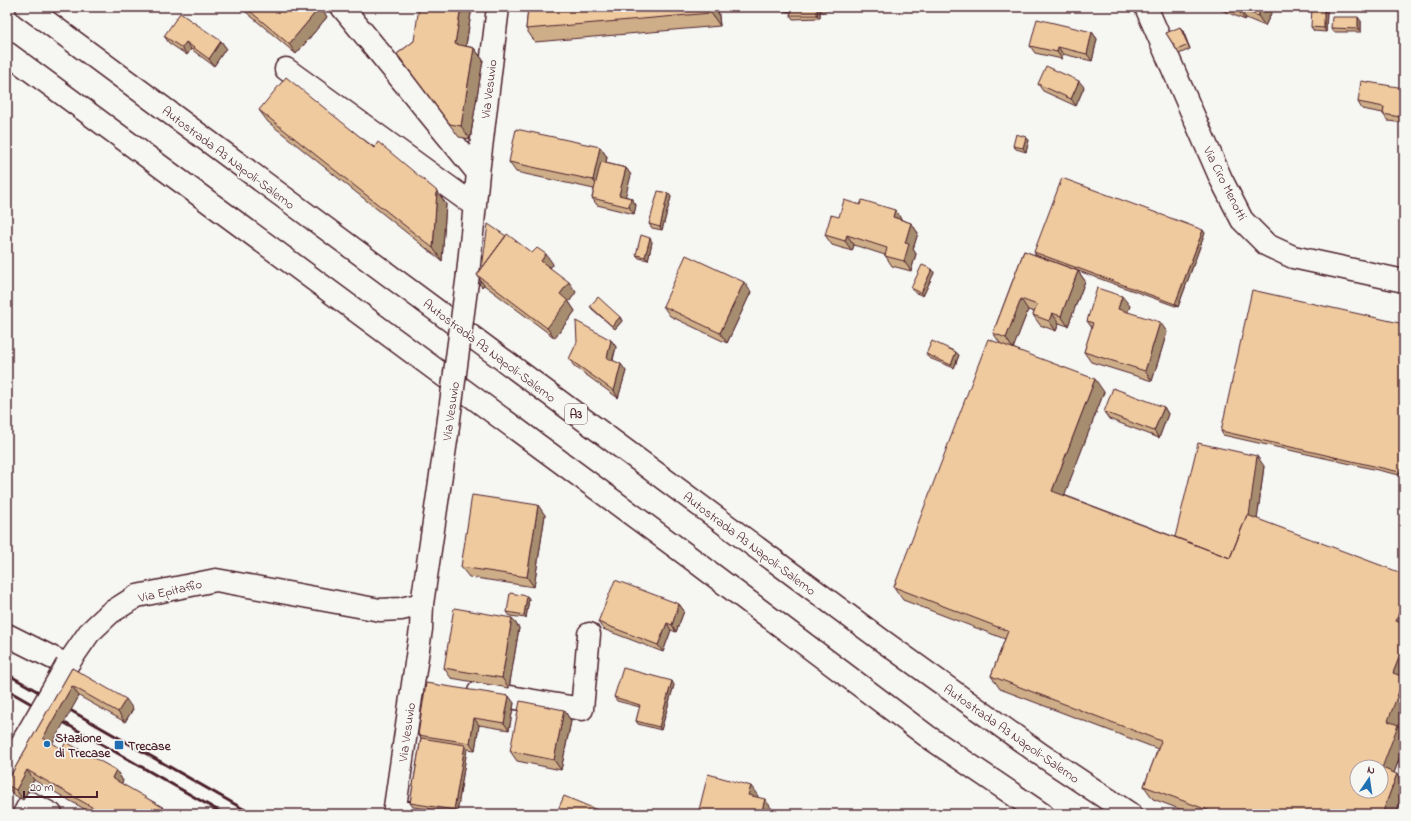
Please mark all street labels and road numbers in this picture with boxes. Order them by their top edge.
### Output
street label: Via Vesuvio [476,58,503,121]
street label: Autostrada A3 Napoli-Salerno [158,102,299,215]
street label: Via Ciro Menotti [1197,142,1251,224]
street label: Autostrada A3 Napoli-Salerno [419,295,560,408]
street label: Via Vesuvio [438,380,465,443]
road number: A3 [565,404,587,424]
street label: Autostrada A3 Napoli-Salerno [679,488,820,601]
street label: Via Epitaffio [136,575,204,608]
street label: Autostrada A3 Napoli-Salerno [939,680,1083,789]
street label: Via Vesuvio [394,701,421,764]

